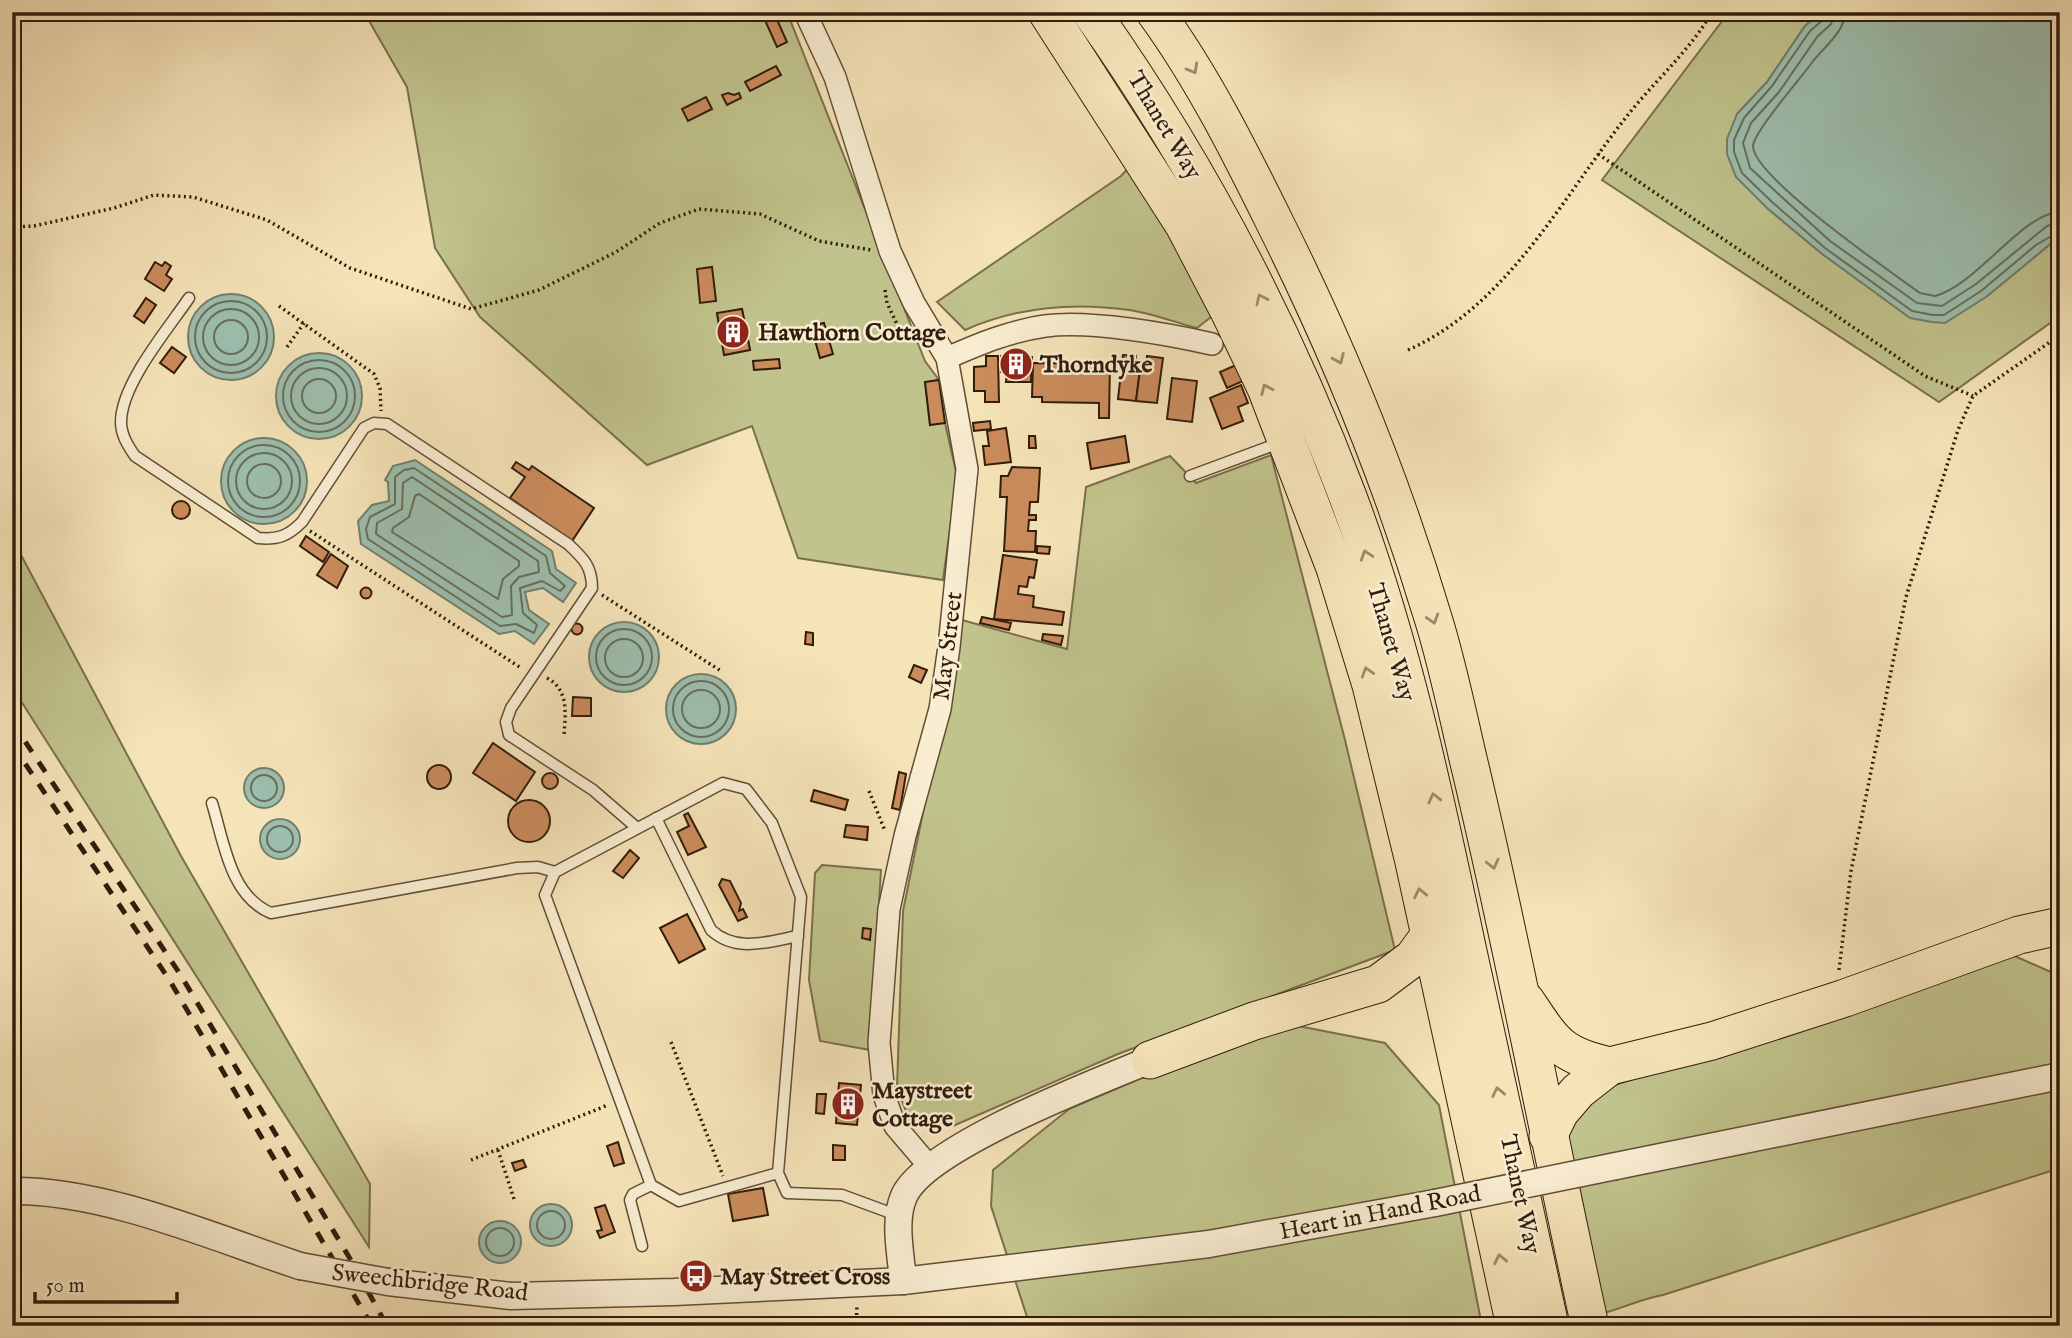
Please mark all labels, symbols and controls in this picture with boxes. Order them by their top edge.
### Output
one-way arrow [1185,62,1198,74]
street label: Thanet Way [1119,66,1208,186]
one-way arrow [1256,294,1270,306]
building icon: Hawthorn Cottage [714,313,752,351]
place label: Hawthorn Cottage [758,318,946,349]
building icon: Thorndyke [997,345,1035,383]
place label: Thorndyke [1039,350,1153,381]
one-way arrow [1331,352,1345,364]
one-way arrow [1260,384,1274,396]
one-way arrow [1360,549,1375,561]
street label: Thanet Way [1359,580,1422,705]
street label: May Street [926,590,971,702]
one-way arrow [1425,613,1440,625]
one-way arrow [1361,667,1375,679]
one-way arrow [1428,792,1442,804]
one-way arrow [1485,858,1499,870]
one-way arrow [1414,887,1429,899]
place label: Maystreet Cottage [872,1076,973,1135]
building icon: Maystreet Cottage [829,1085,867,1123]
one-way arrow [1492,1086,1506,1098]
street label: Thanet Way [1492,1132,1547,1257]
street label: Heart in Hand Road [1277,1179,1484,1248]
one-way arrow [1493,1253,1508,1265]
bus stop icon: May Street Cross [677,1257,715,1295]
street label: Sweechbridge Road [330,1258,530,1309]
scale bar [35,1261,177,1305]
place label: May Street Cross [720,1262,891,1293]
text: 50 m [46,1273,85,1300]

